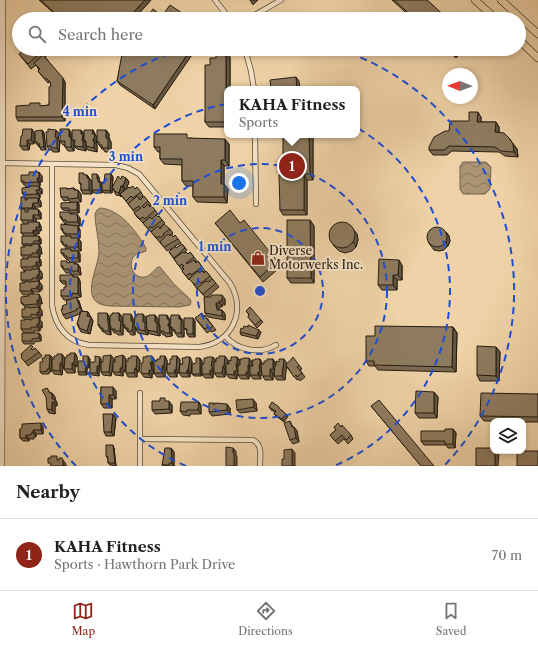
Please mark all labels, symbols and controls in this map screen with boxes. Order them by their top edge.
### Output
search box [12,12,526,56]
icon: search [26,23,48,45]
text: Search here [58,25,143,44]
north arrow [442,68,478,104]
popup [224,86,360,138]
text: KAHA Fitness [239,95,345,114]
text: 4 min [63,104,98,119]
text: Sports [239,114,278,130]
text: 3 min [109,149,144,164]
pin: 1 [279,151,305,181]
your location [229,173,249,193]
text: 2 min [153,193,188,208]
text: 1 min [199,239,232,254]
place label: Diverse Motorwerks Inc. [269,243,363,272]
shop icon: Diverse Motorwerks Inc. [250,250,266,266]
centre of rings [253,284,267,298]
map controls [490,418,526,454]
button: layers [490,418,526,454]
text: Nearby [16,482,80,502]
text: KAHA Fitness [54,537,161,556]
text: 1 [26,547,32,563]
text: 70 m [492,547,522,563]
text: Sports · Hawthorn Park Drive [54,556,235,572]
tab: Map [72,600,95,638]
tab: Directions [238,600,293,638]
tab: Saved [436,600,466,638]

